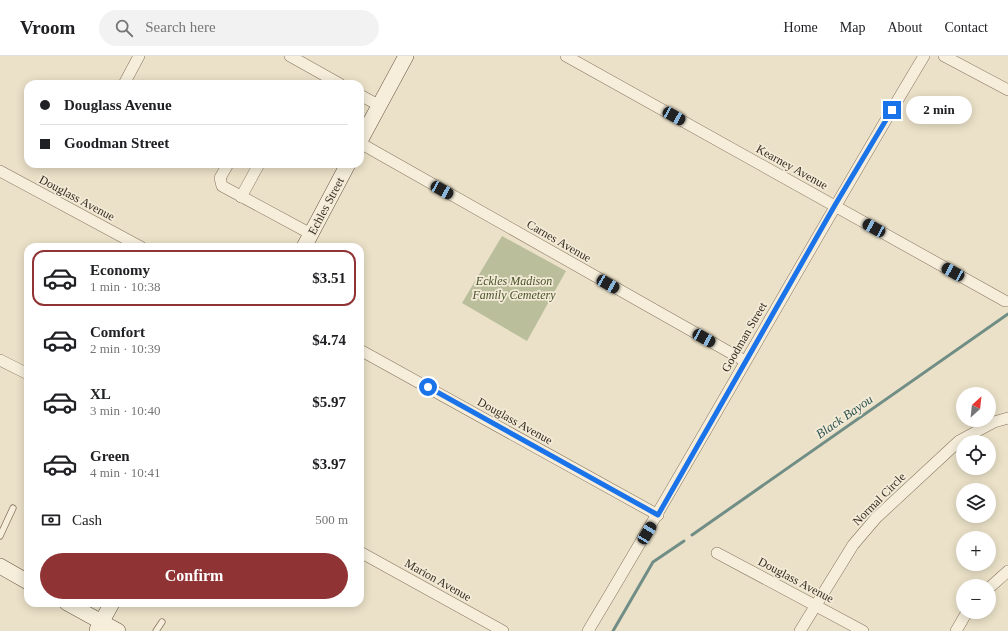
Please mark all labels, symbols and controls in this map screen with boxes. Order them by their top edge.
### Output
search box [99,10,379,46]
text: Vroom [20,17,75,38]
icon: search [113,17,135,39]
text: Search here [145,19,216,35]
text: Home [784,20,818,35]
text: Map [840,20,865,35]
text: About [887,20,922,35]
text: Contact [944,20,988,35]
callout: 2 min [906,96,972,124]
text: Douglass Avenue [64,97,172,113]
route end [883,101,901,119]
text: 2 min [923,102,955,117]
car [661,105,687,127]
text: Goodman Street [64,135,169,151]
street label: Kearney Avenue [754,142,830,192]
street label: Douglass Avenue [37,172,117,224]
street label: Echles Street [305,174,347,237]
car [429,179,455,201]
street label: Carnes Avenue [524,217,594,265]
car [861,217,887,239]
icon: car [42,260,78,296]
car [940,261,966,283]
text: Economy [90,262,150,278]
text: $3.51 [312,270,346,286]
car [595,273,621,295]
park label: Eckles Madison Family Cemetery [472,274,556,302]
text: 1 min · 10:38 [90,279,160,294]
street label: Goodman Street [718,299,770,374]
icon: car [42,322,78,358]
text: Comfort [90,324,145,340]
car [691,327,717,349]
text: $4.74 [312,332,346,348]
text: 2 min · 10:39 [90,341,160,356]
route start [419,378,437,396]
icon: car [42,384,78,420]
text: XL [90,386,111,402]
north arrow [956,387,996,427]
map controls [956,387,996,619]
water label: Black Bayou [813,391,876,441]
text: $5.97 [312,394,346,410]
street label: Douglass Avenue [475,395,555,447]
text: 3 min · 10:40 [90,403,160,418]
button: locate [956,435,996,475]
icon: car [42,446,78,482]
text: Green [90,448,130,464]
text: $3.97 [312,456,346,472]
text: 4 min · 10:41 [90,465,160,480]
street label: Normal Circle [850,470,908,528]
button: layers [956,483,996,523]
icon: cash [40,509,62,531]
text: Cash [72,512,102,528]
text: 500 m [315,512,348,527]
car [636,520,658,546]
button: + [956,531,996,571]
button: Confirm [40,553,348,599]
street label: Douglass Avenue [756,554,836,606]
street label: Marion Avenue [402,556,474,604]
button: − [956,579,996,619]

